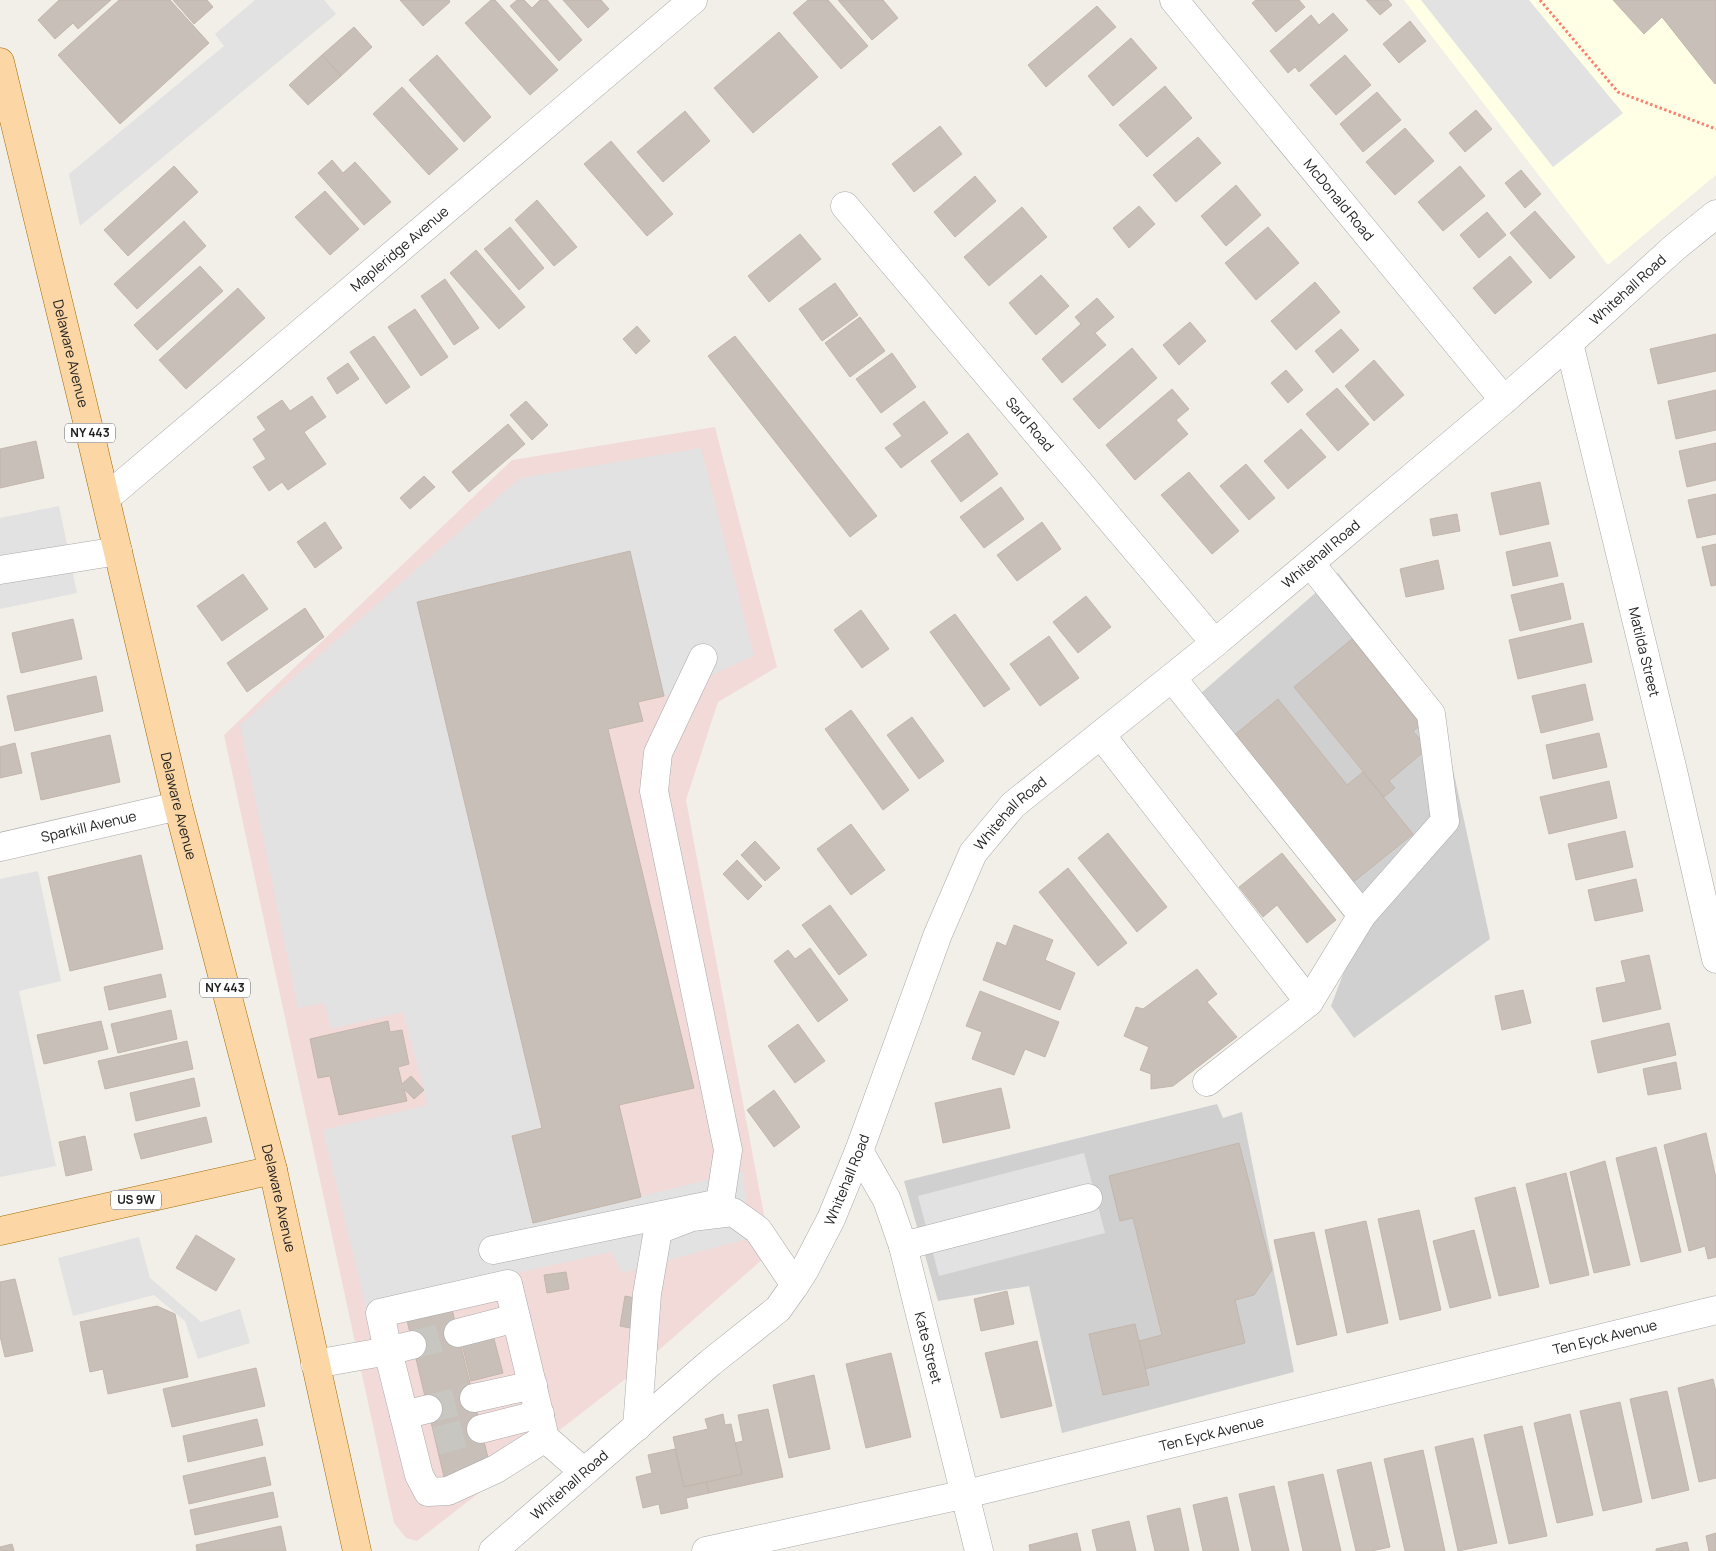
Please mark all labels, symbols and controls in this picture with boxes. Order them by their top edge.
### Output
street label: McDonald Road [1300,155,1379,244]
street label: Mapleridge Avenue [346,201,452,296]
street label: Whitehall Road [1585,250,1670,329]
street label: Delaware Avenue [49,298,93,409]
street label: Sard Road [1002,393,1059,455]
road number: NY 443 [65,423,115,442]
street label: Whitehall Road [1277,515,1364,592]
street label: Matilda Street [1625,605,1665,699]
street label: Delaware Avenue [157,750,202,862]
street label: Whitehall Road [969,772,1050,854]
street label: Sparkill Avenue [39,806,138,846]
road number: NY 443 [200,978,250,998]
street label: Whitehall Road [819,1131,873,1228]
street label: Delaware Avenue [258,1142,301,1254]
road number: US 9W [111,1190,161,1210]
street label: Kate Street [911,1310,947,1386]
street label: Ten Eyck Avenue [1551,1315,1659,1359]
street label: Ten Eyck Avenue [1157,1411,1266,1455]
street label: Whitehall Road [526,1446,612,1523]

